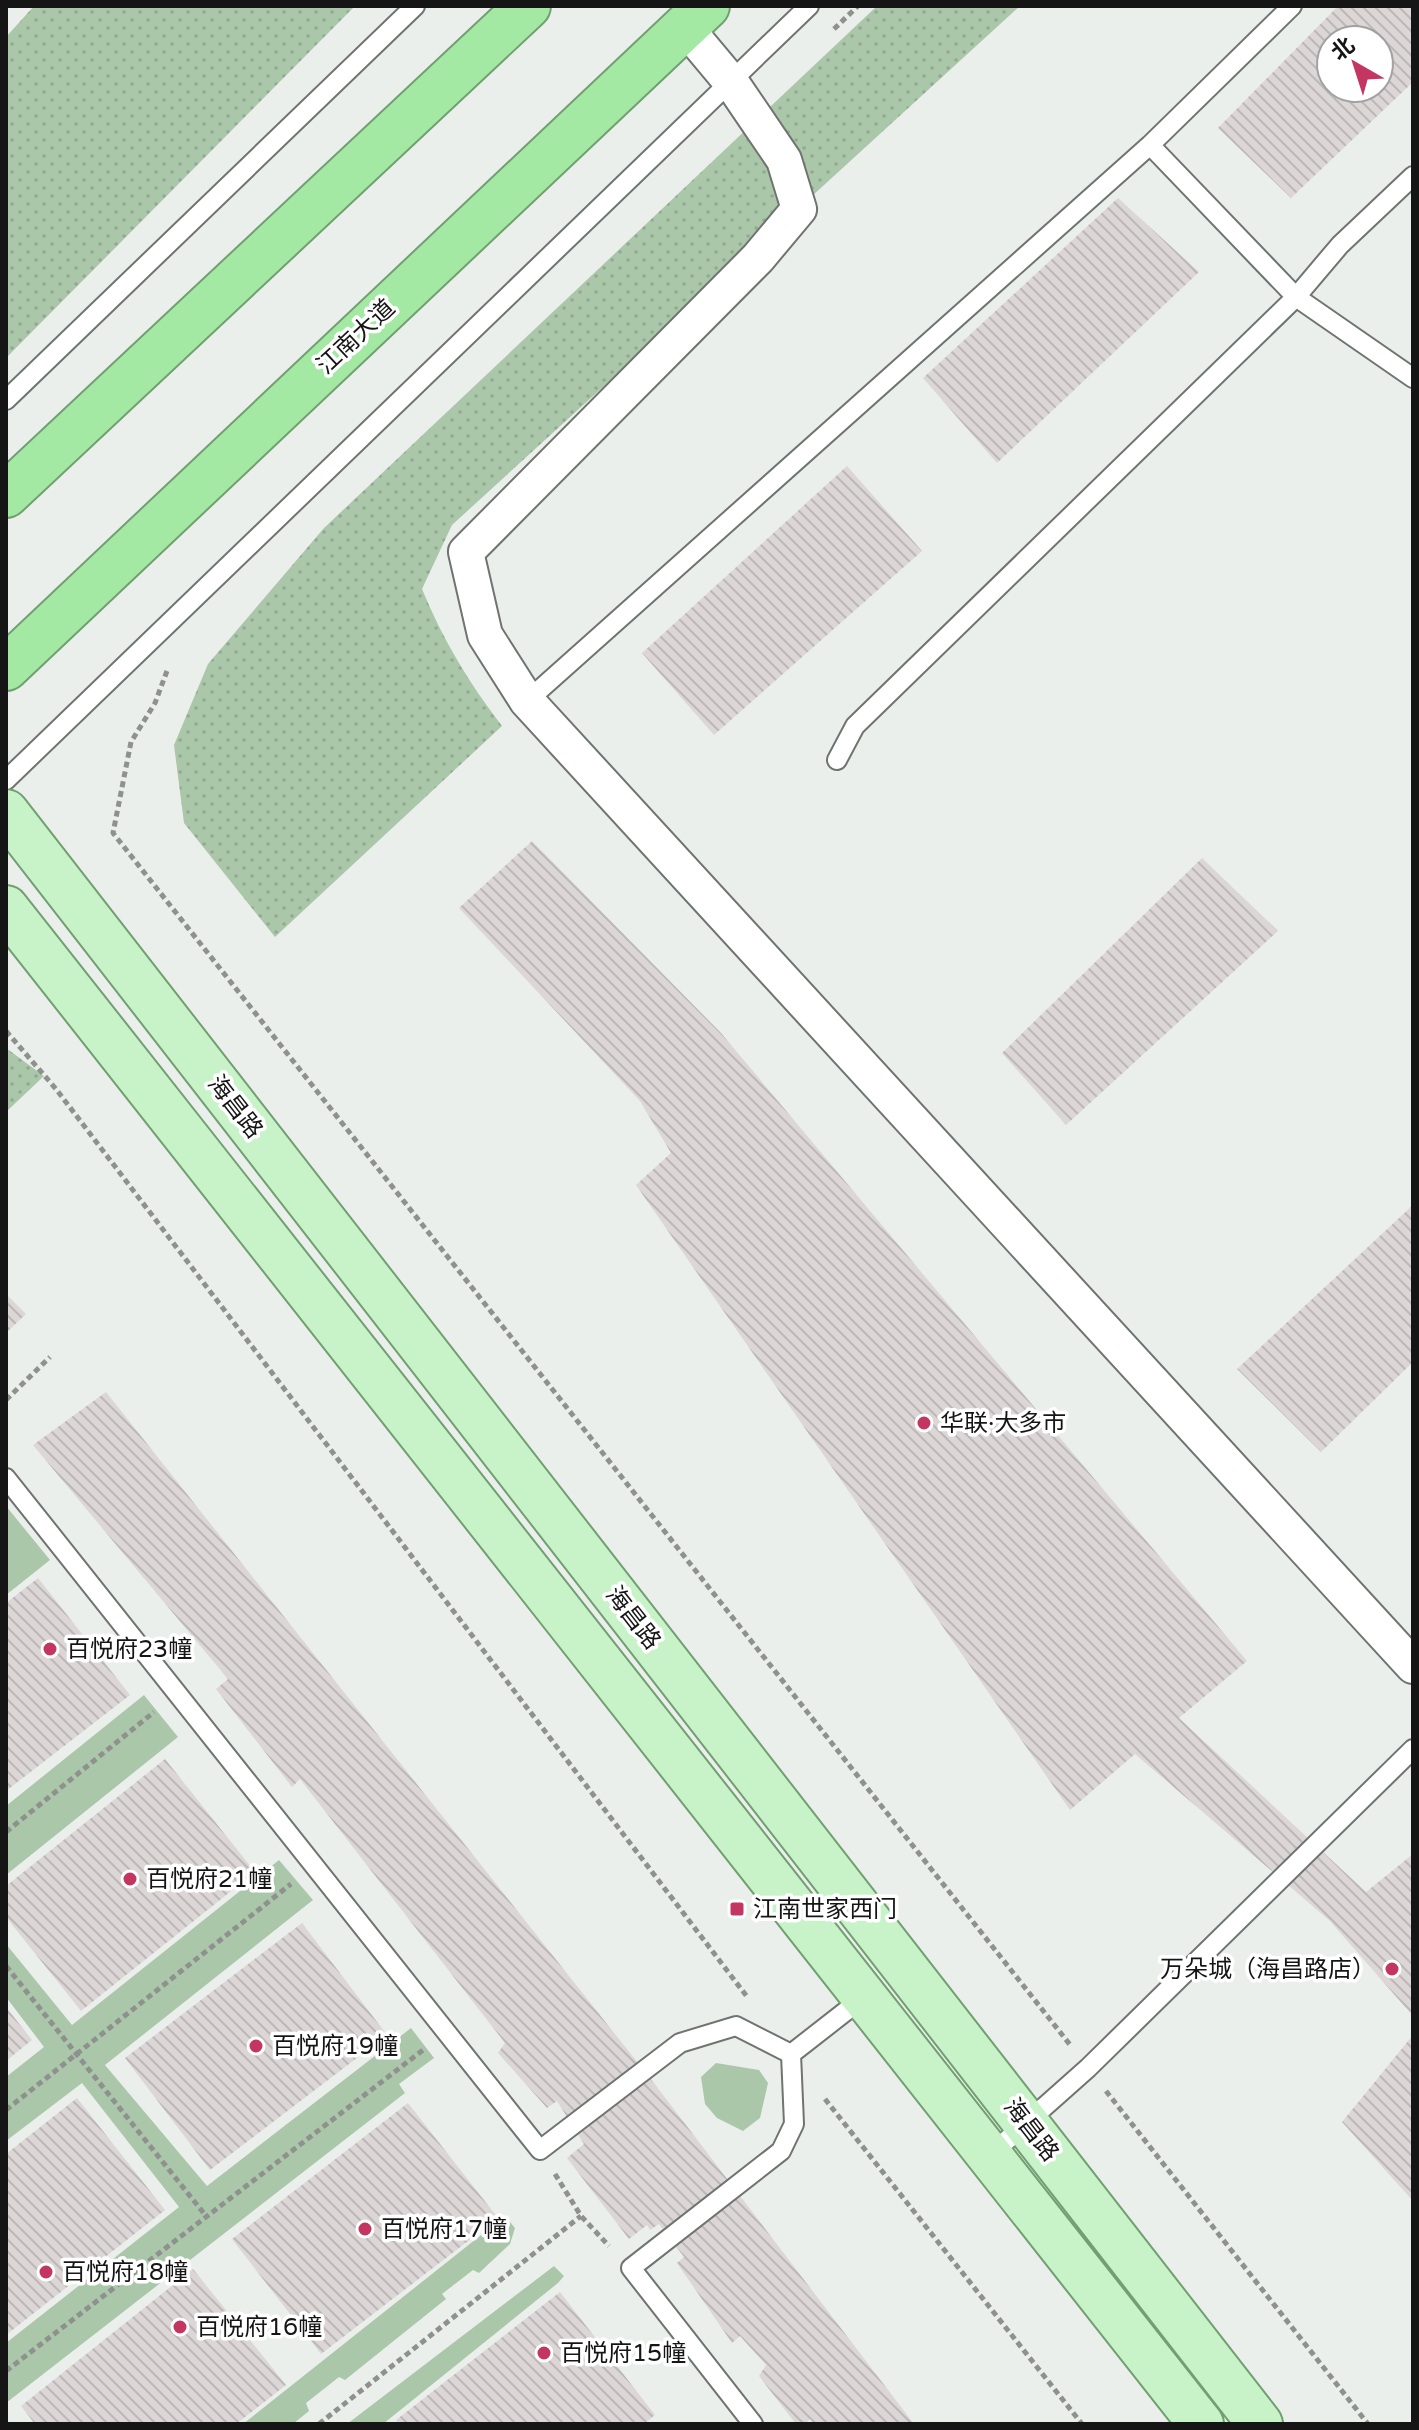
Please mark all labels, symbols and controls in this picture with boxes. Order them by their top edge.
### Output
north arrow [1315,24,1395,104]
text: 北 [1326,32,1360,66]
street label: 江南大道 [311,294,401,380]
street label: 海昌路 [201,1070,269,1144]
place label: 华联·大多市 [940,1409,1066,1438]
marker: 华联·大多市 [915,1414,933,1432]
street label: 海昌路 [599,1581,667,1655]
place label: 百悦府23幢 [66,1635,192,1664]
marker: 百悦府23幢 [41,1640,59,1658]
place label: 百悦府21幢 [146,1865,272,1894]
marker: 百悦府21幢 [121,1870,139,1888]
place label: 江南世家西门 [753,1895,897,1924]
marker: 江南世家西门 [728,1900,746,1918]
place label: 万朵城（海昌路店） [1160,1955,1376,1984]
marker: 万朵城（海昌路店） [1383,1960,1401,1978]
place label: 百悦府19幢 [272,2032,398,2061]
marker: 百悦府19幢 [247,2037,265,2055]
street label: 海昌路 [997,2093,1065,2167]
place label: 百悦府17幢 [381,2215,507,2244]
marker: 百悦府17幢 [356,2220,374,2238]
place label: 百悦府18幢 [62,2258,188,2287]
marker: 百悦府18幢 [37,2263,55,2281]
place label: 百悦府16幢 [196,2313,322,2342]
marker: 百悦府16幢 [171,2318,189,2336]
place label: 百悦府15幢 [560,2339,686,2368]
marker: 百悦府15幢 [535,2344,553,2362]

